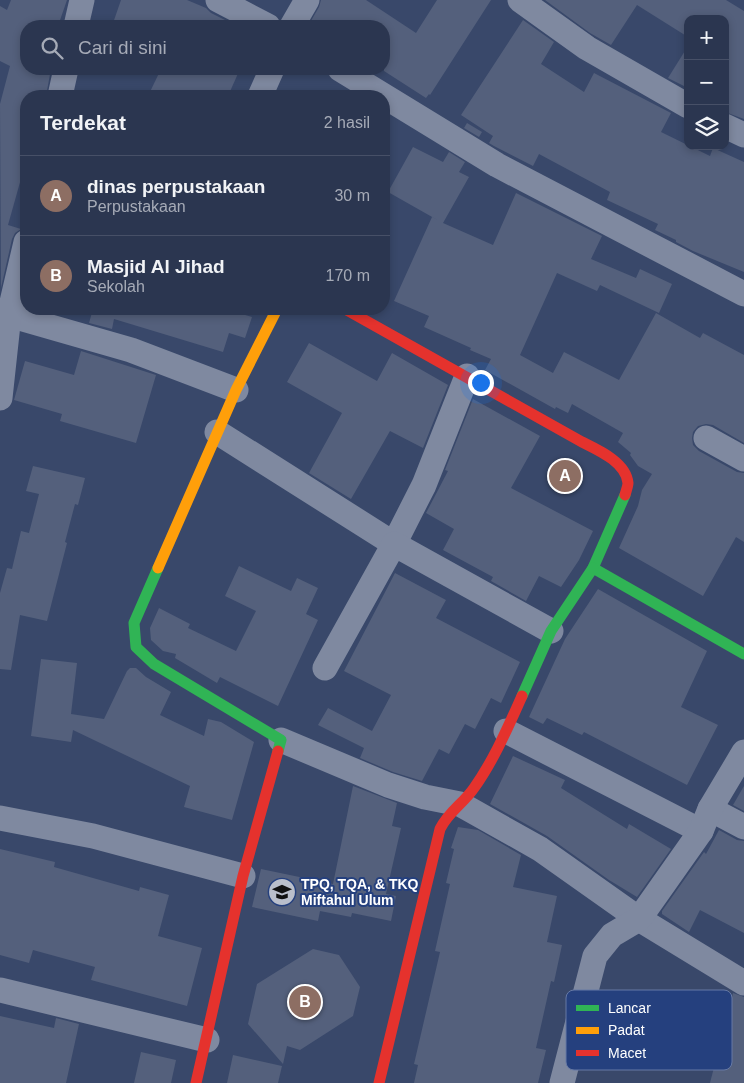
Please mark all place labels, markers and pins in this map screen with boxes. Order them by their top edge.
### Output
pin: A [549,457,581,495]
place label: TPQ, TQA, & TKQ Miftahul Ulum [301,876,419,908]
school or university icon: TPQ, TQA, & TKQ Miftahul Ulum [267,877,297,907]
pin: B [289,983,321,1021]

